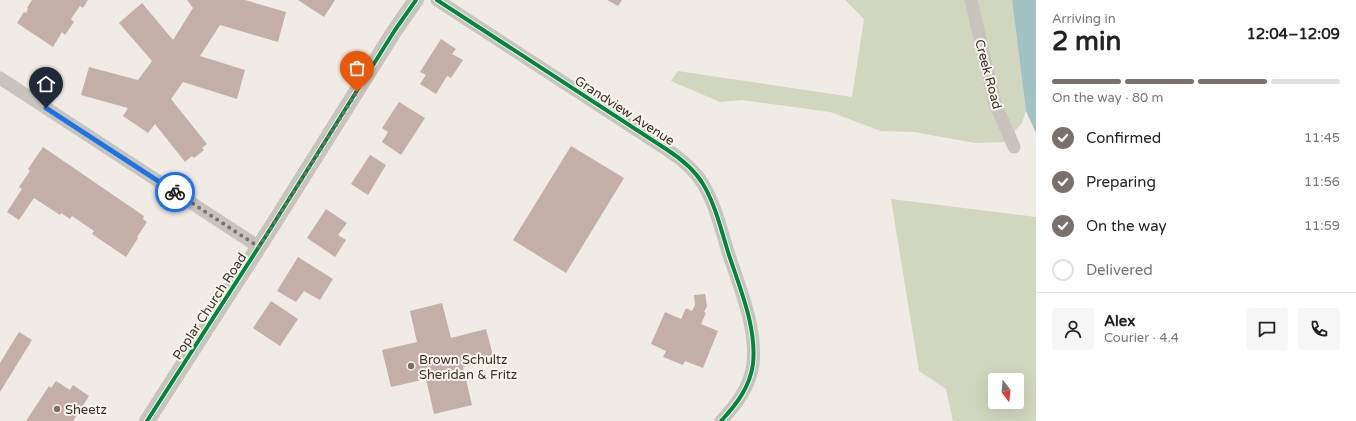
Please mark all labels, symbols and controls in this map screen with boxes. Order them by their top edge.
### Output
text: Arriving in [1052,11,1116,27]
text: 12:04–12:09 [1246,25,1340,43]
text: 2 min [1052,26,1121,57]
street label: Creek Road [971,38,1005,111]
pin [340,51,374,92]
icon: bag [346,57,368,79]
pin [29,67,63,108]
icon: home [35,73,57,95]
street label: Grandview Avenue [572,73,677,149]
text: On the way · 80 m [1052,90,1164,106]
icon: check [1052,127,1074,149]
text: Confirmed [1086,129,1161,147]
text: 11:45 [1304,130,1340,146]
icon: check [1052,171,1074,193]
courier [155,172,195,212]
text: Preparing [1086,173,1156,191]
text: 11:56 [1304,174,1340,190]
icon: bike [164,181,186,203]
icon: check [1052,215,1074,237]
text: On the way [1086,217,1166,235]
text: 11:59 [1304,218,1340,234]
street label: Poplar Church Road [169,250,250,363]
text: Delivered [1086,261,1153,279]
button: person [1052,308,1094,350]
button: chat [1246,308,1288,350]
button: phone [1298,308,1340,350]
text: Alex [1104,312,1135,330]
text: Courier · 4.4 [1104,330,1179,346]
place label: Brown Schultz Sheridan & Fritz [419,352,517,383]
marker: Brown Schultz Sheridan & Fritz [406,361,416,371]
north arrow [988,373,1024,409]
map controls [988,373,1024,409]
place label: Sheetz [65,402,107,418]
marker: Sheetz [52,404,62,414]

